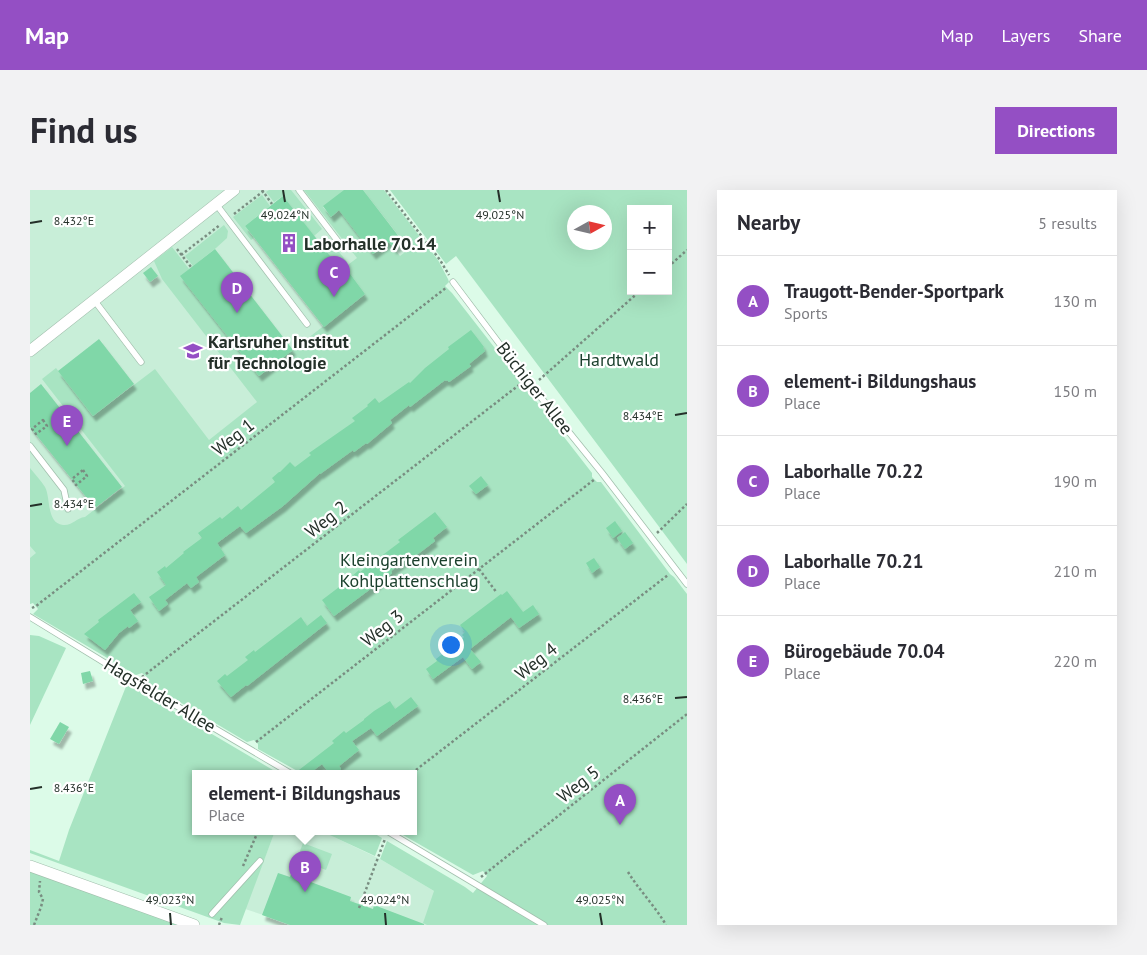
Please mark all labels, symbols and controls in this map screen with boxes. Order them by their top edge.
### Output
text: Map [25,20,69,51]
text: Map [941,24,973,47]
text: Layers [1001,24,1050,47]
text: Share [1078,24,1122,47]
text: Find us [30,107,138,153]
button: Directions [995,107,1117,154]
north arrow [567,205,612,250]
map controls [627,205,672,295]
button: + [627,205,672,250]
text: 49.024°N [261,207,309,222]
text: 49.025°N [476,207,524,222]
text: Nearby [737,209,800,236]
text: 8.432°E [54,213,94,228]
text: 5 results [1038,213,1097,233]
building icon: Laborhalle 70.14 [278,232,300,254]
place label: Laborhalle 70.14 [304,232,436,255]
button: − [627,250,672,295]
pin: C [318,256,350,297]
pin: D [221,272,253,313]
text: Traugott-Bender-Sportpark [784,279,1004,303]
text: A [748,291,758,311]
text: 130 m [1054,291,1097,311]
text: Sports [784,303,828,323]
place label: Karlsruher Institut für Technologie [208,330,349,374]
street label: Büchiger Allee [492,337,578,439]
school or university icon: Karlsruher Institut für Technologie [182,340,204,362]
park label: Hardtwald [579,348,659,371]
text: element-i Bildungshaus [784,369,976,393]
text: B [748,381,758,401]
text: 150 m [1054,381,1097,401]
text: Place [784,393,821,413]
pin: E [51,405,83,446]
text: 8.434°E [623,408,663,423]
street label: Weg 1 [207,413,259,461]
text: Laborhalle 70.22 [784,459,923,483]
text: C [749,471,757,491]
text: 190 m [1054,471,1097,491]
text: Place [784,483,821,503]
street label: Weg 2 [300,495,352,543]
text: 8.434°E [54,496,94,511]
park label: Kleingartenverein Kohlplattenschlag [339,548,479,592]
text: Laborhalle 70.21 [784,549,923,573]
text: D [748,561,758,581]
text: 210 m [1054,561,1097,581]
text: Place [784,573,821,593]
street label: Weg 3 [356,604,408,652]
your location [438,632,464,658]
street label: Weg 4 [510,637,562,685]
text: Bürogebäude 70.04 [784,639,944,663]
text: E [749,651,757,671]
text: 220 m [1054,651,1097,671]
street label: Hagsfelder Allee [100,653,220,737]
text: Place [784,663,821,683]
text: 8.436°E [623,691,663,706]
street label: Weg 5 [552,760,604,808]
popup [192,770,417,835]
text: 8.436°E [54,780,94,795]
text: element-i Bildungshaus [208,781,401,805]
pin: A [604,784,636,825]
text: Place [208,805,245,825]
pin: B [289,851,321,892]
text: 49.023°N [146,892,194,907]
text: 49.024°N [361,892,409,907]
text: 49.025°N [576,892,624,907]

